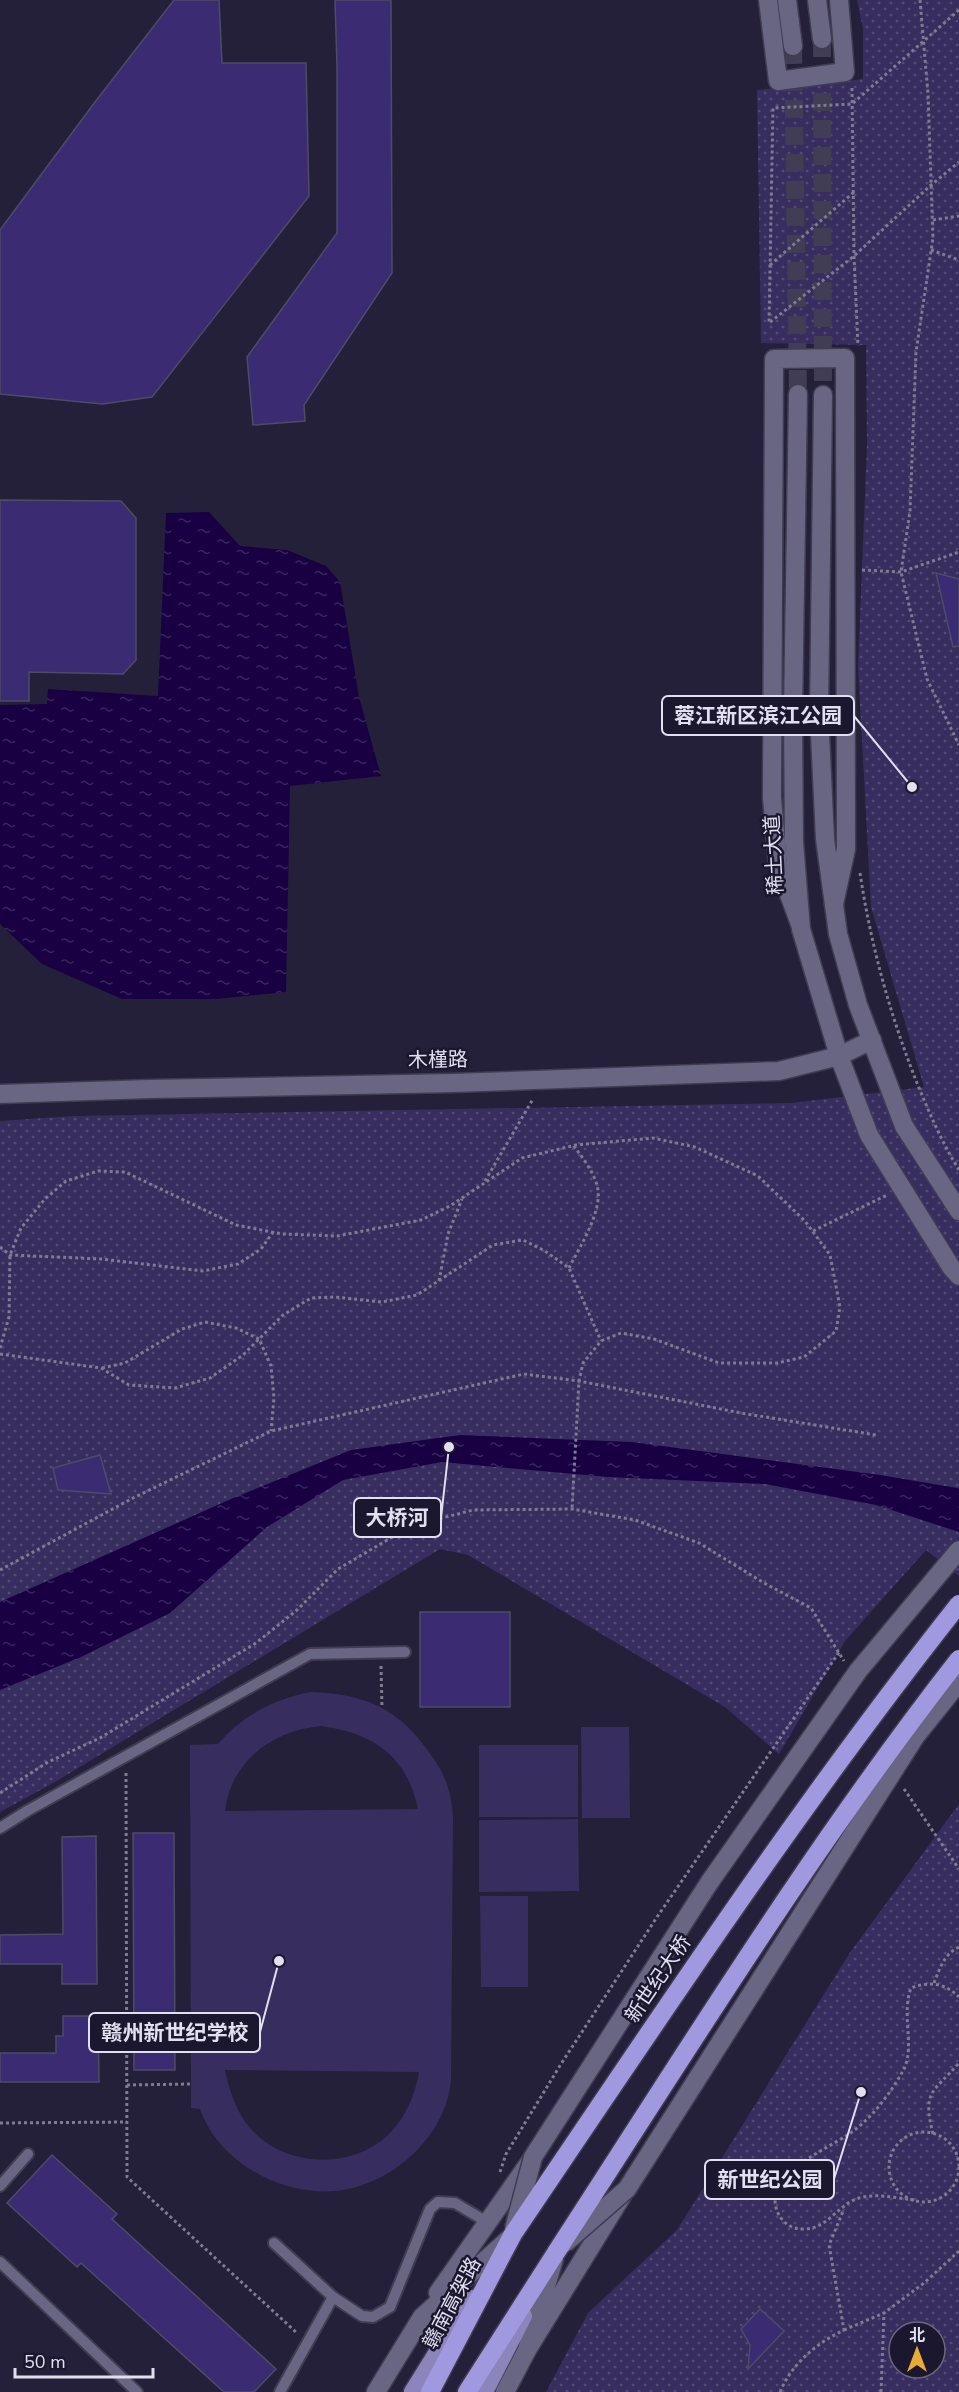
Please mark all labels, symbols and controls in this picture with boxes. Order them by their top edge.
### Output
callout: 蓉江新区滨江公园 [662,696,854,735]
text: 蓉江新区滨江公园 [674,702,842,730]
street label: 稀土大道 [758,814,790,896]
street label: 木槿路 [408,1046,468,1074]
callout: 大桥河 [354,1498,441,1537]
text: 大桥河 [366,1504,429,1532]
street label: 新世纪大桥 [619,1930,697,2028]
callout: 赣州新世纪学校 [89,2013,260,2052]
text: 赣州新世纪学校 [102,2019,249,2047]
callout: 新世纪公园 [705,2160,834,2199]
text: 新世纪公园 [718,2166,823,2194]
street label: 赣南高架路 [417,2253,487,2353]
north arrow [887,2320,947,2380]
text: 北 [909,2325,925,2347]
scale bar [15,2341,153,2379]
text: 50 m [24,2350,66,2374]

